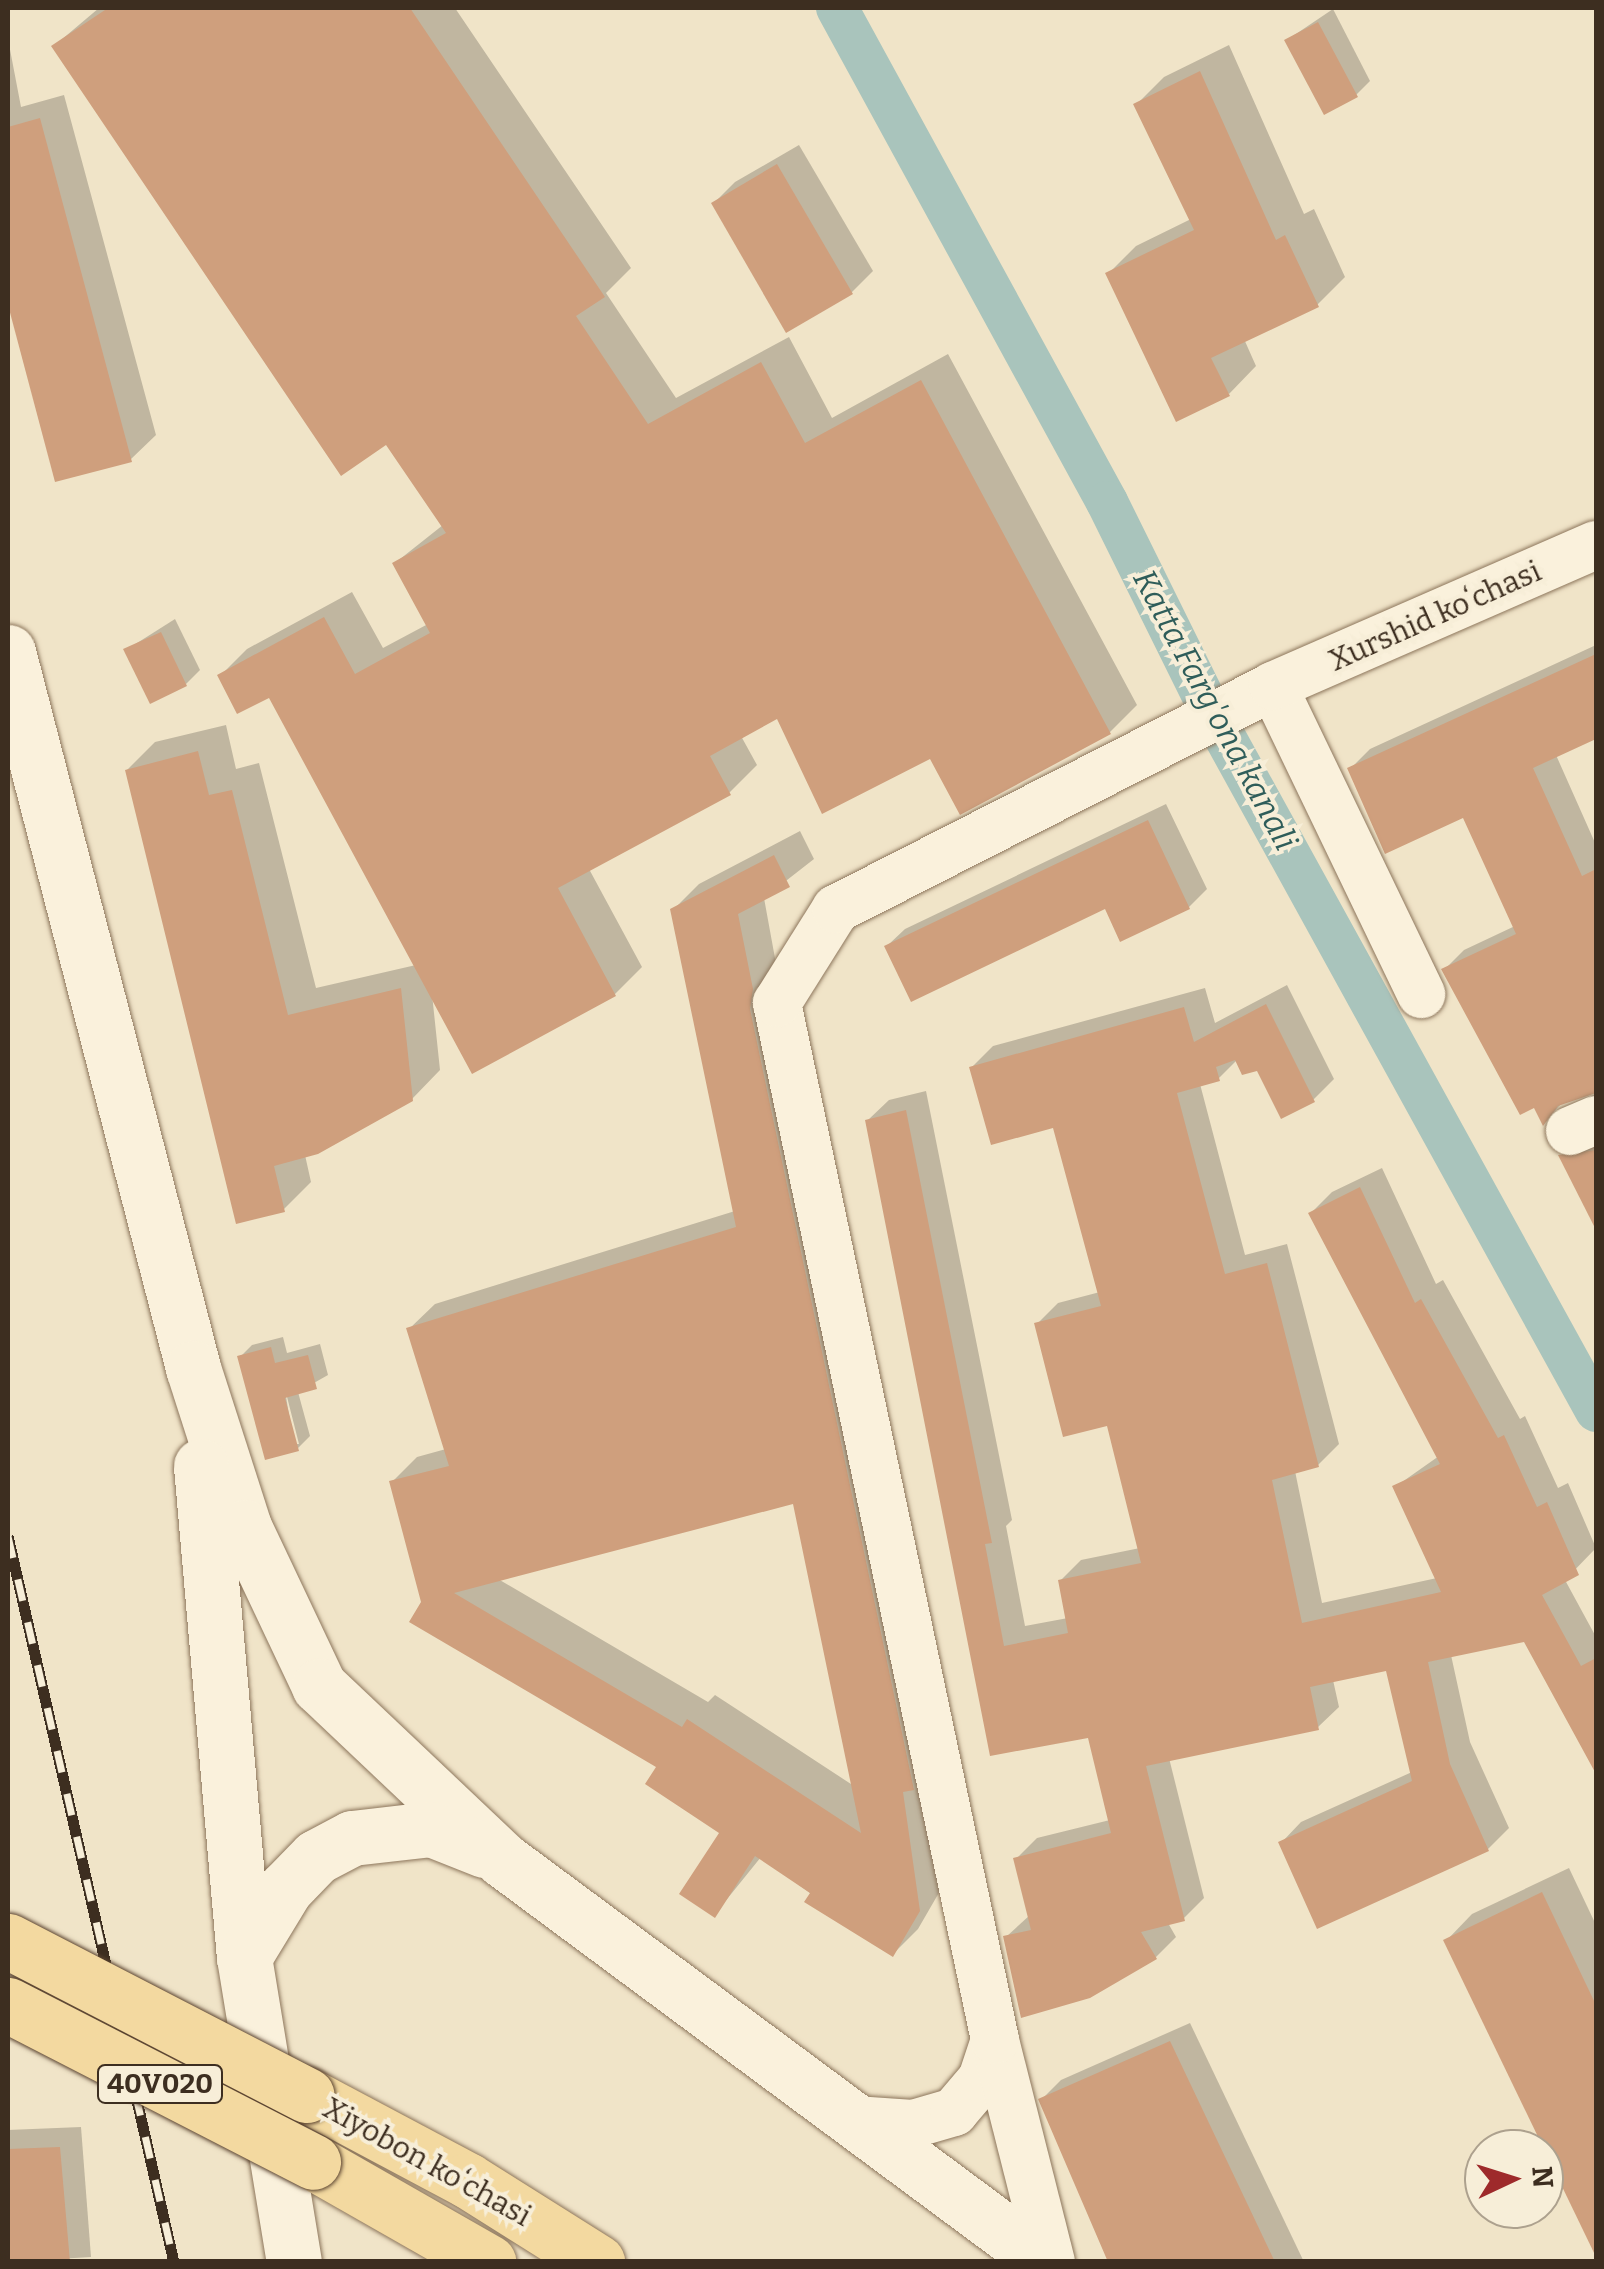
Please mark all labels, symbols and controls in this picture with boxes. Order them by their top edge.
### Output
street label: Xurshid koʻchasi [1323,553,1547,679]
water label: Katta Farg'ona kanali [1125,563,1305,857]
road number: 40V020 [95,2061,225,2107]
street label: Xiyobon koʻchasi [317,2090,537,2234]
north arrow [1464,2129,1564,2229]
text: N [1525,2165,1560,2189]

